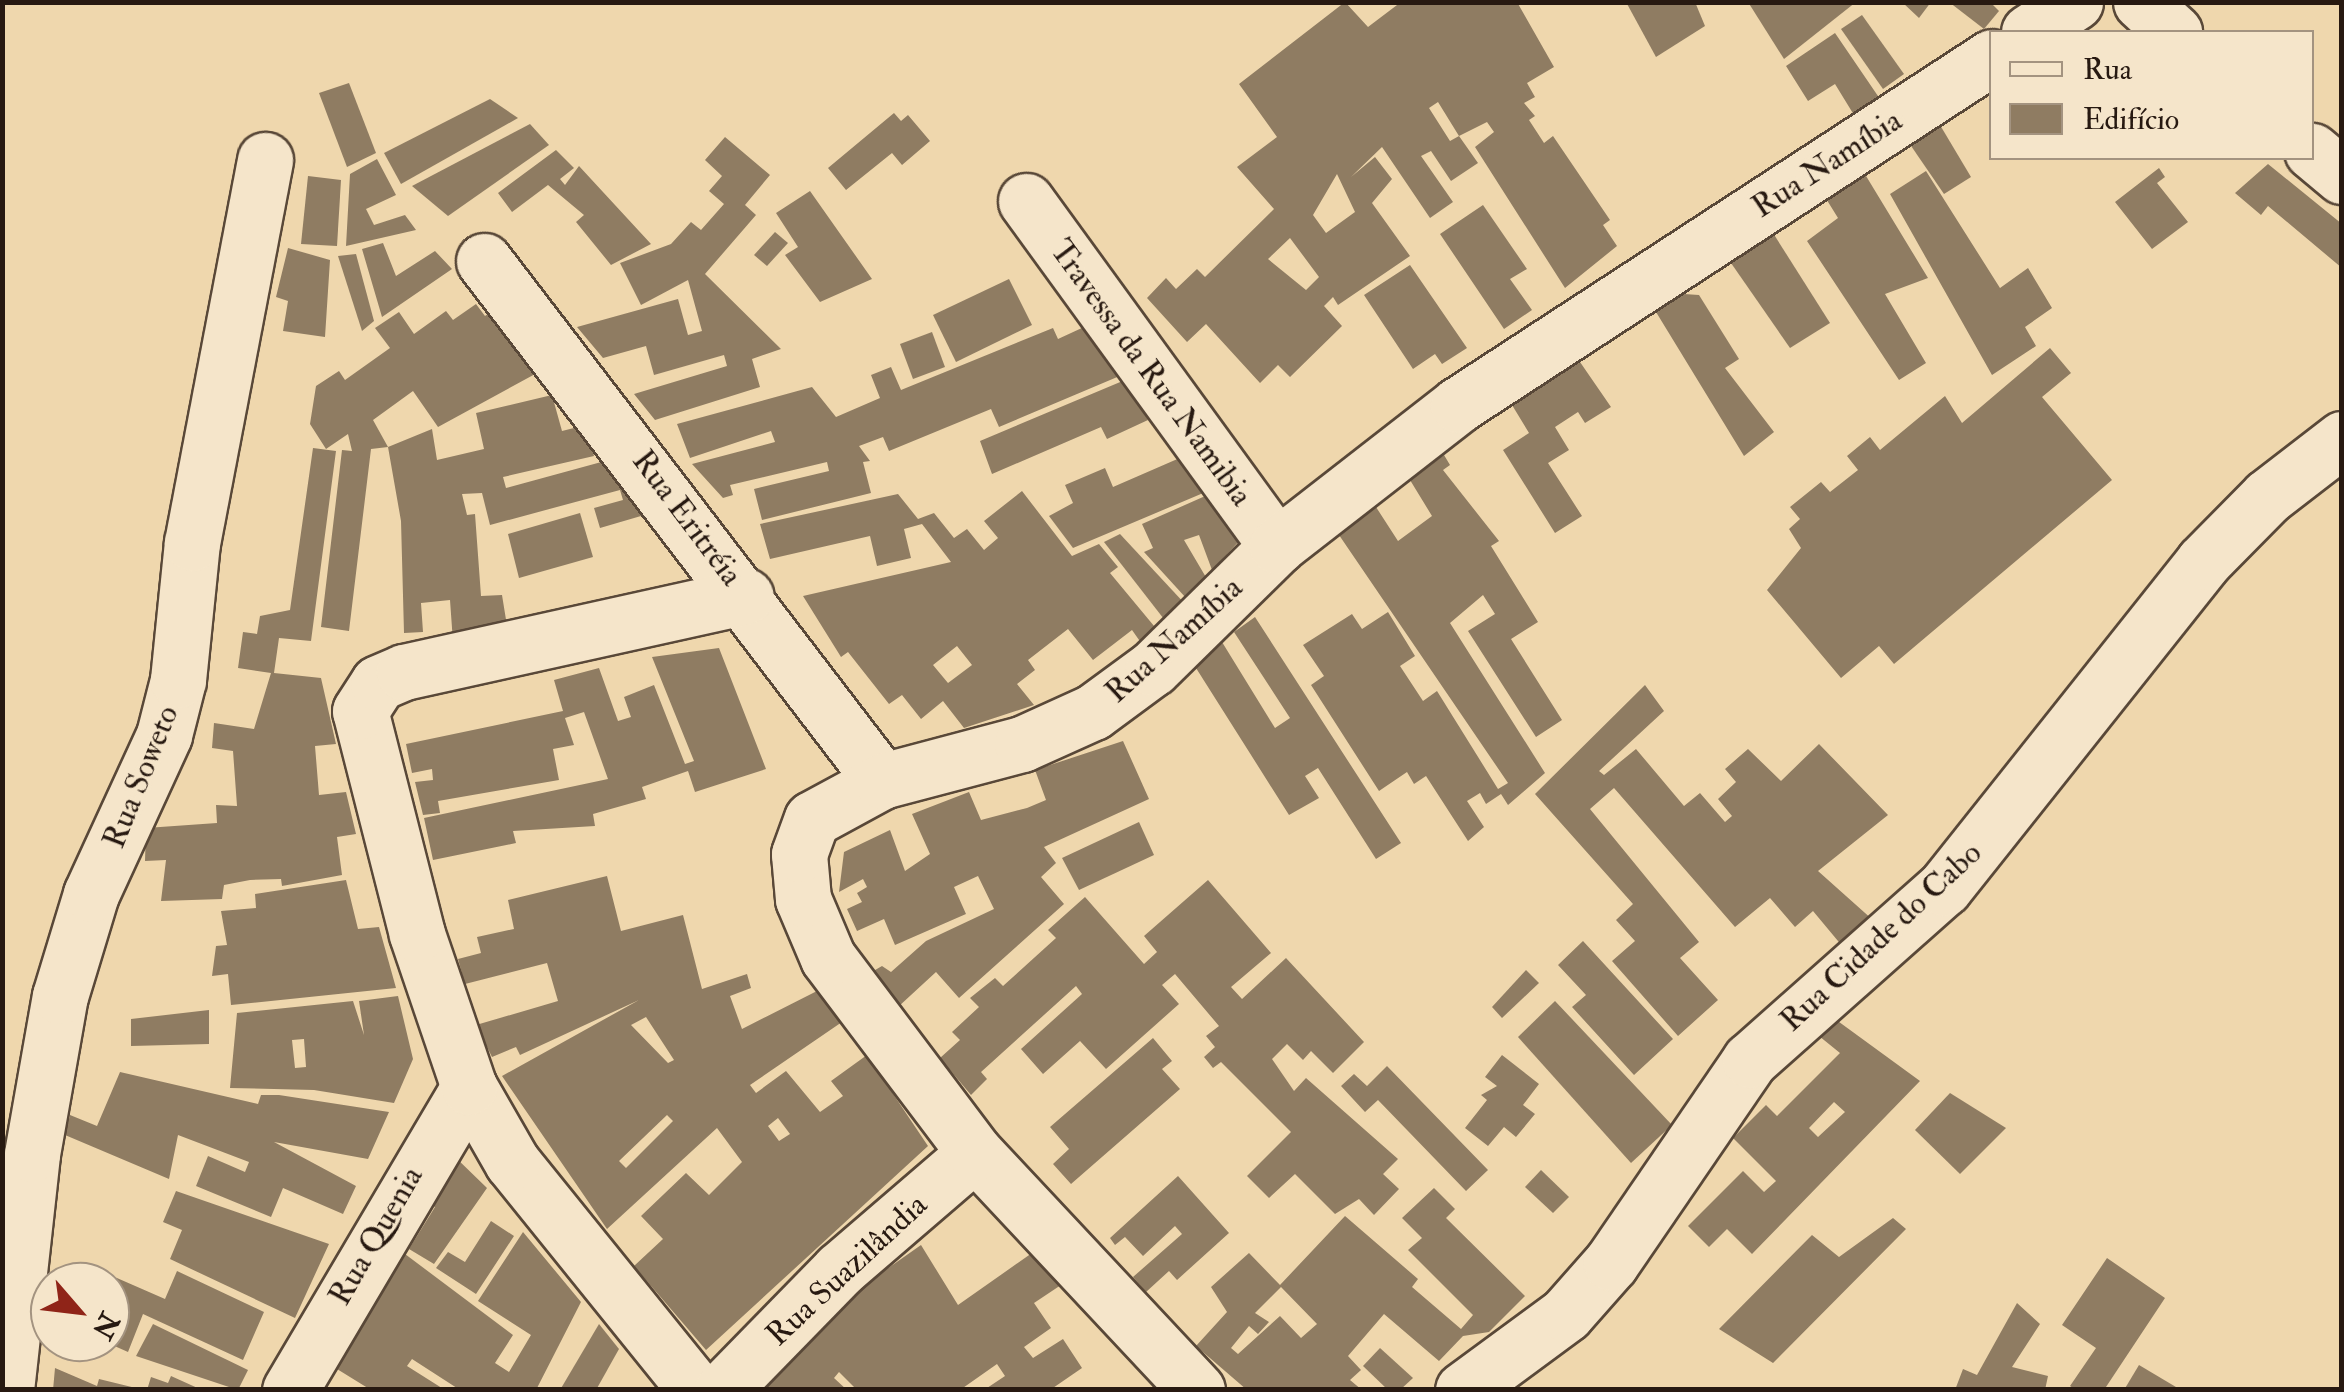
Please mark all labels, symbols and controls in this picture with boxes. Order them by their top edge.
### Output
legend [1989,30,2314,160]
text: Rua [2083,51,2132,88]
street label: Rua Namíbia [1745,101,1909,227]
text: Edifício [2083,101,2179,138]
street label: Travessa da Rua Namibia [1041,232,1261,514]
street label: Rua Eritréia [624,443,750,593]
street label: Rua Namíbia [1098,569,1250,711]
street label: Rua Soweto [95,700,187,854]
street label: Rua Cidade do Cabo [1773,834,1989,1040]
street label: Rua Quenia [321,1160,431,1312]
street label: Rua Suazilândia [759,1186,935,1354]
north arrow [30,1262,130,1362]
text: N [84,1306,127,1345]

